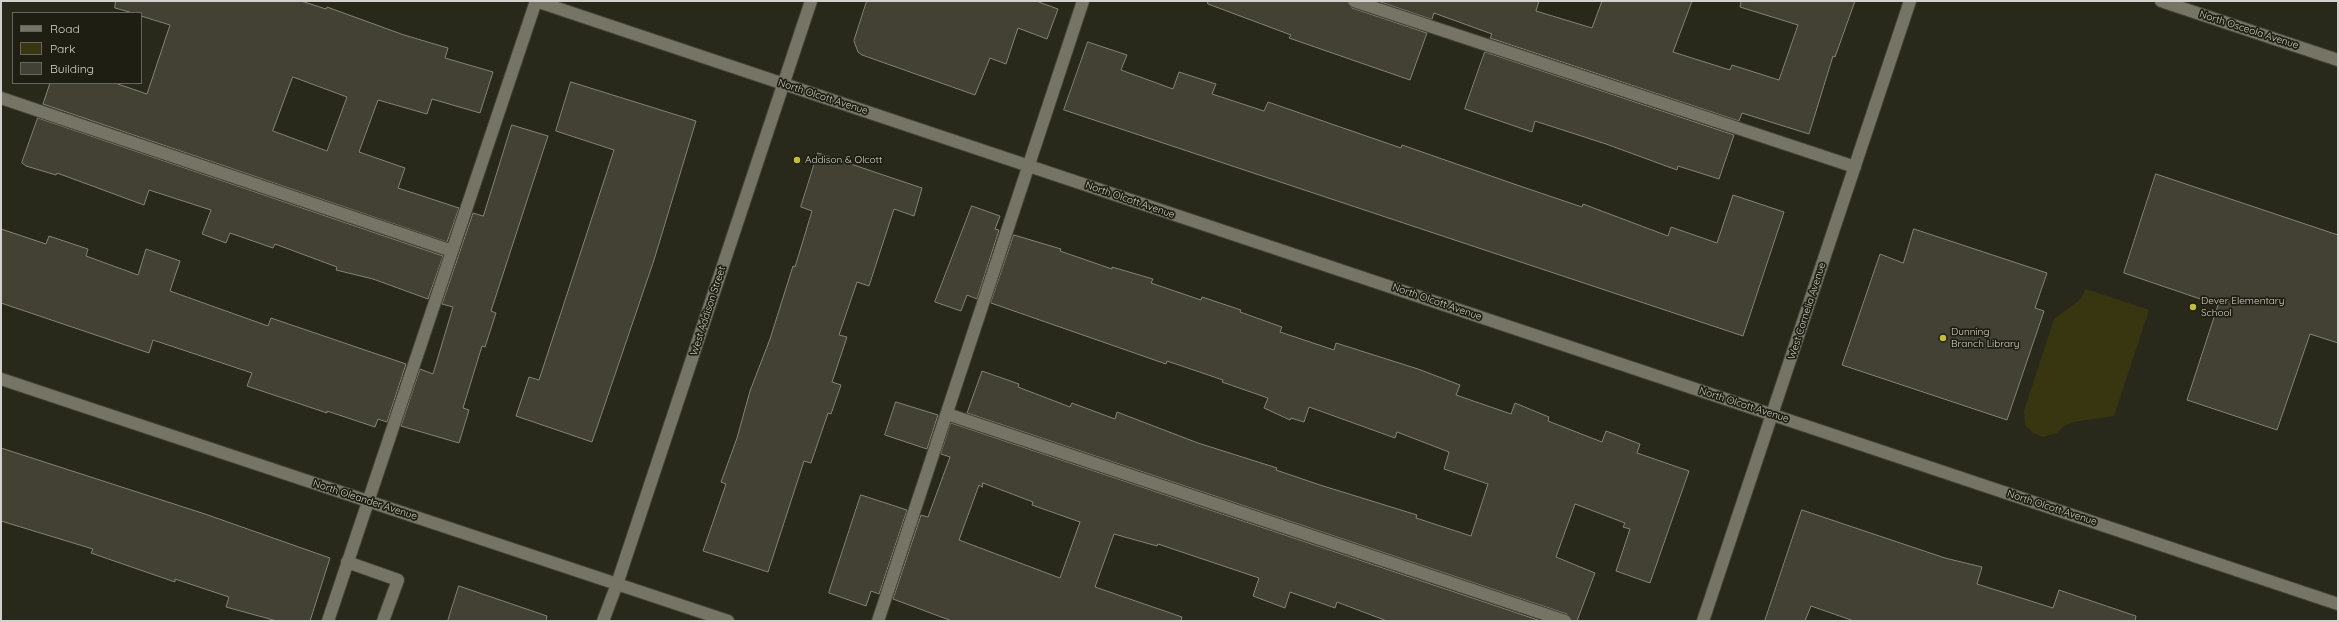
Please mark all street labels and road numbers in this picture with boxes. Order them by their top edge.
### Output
street label: North Osceola Avenue [2198,8,2300,52]
street label: North Olcott Avenue [777,77,869,117]
street label: North Olcott Avenue [1084,179,1176,221]
street label: West Cornelia Avenue [1786,261,1828,361]
street label: West Addison Street [688,265,728,357]
street label: North Olcott Avenue [1391,281,1483,323]
street label: North Olcott Avenue [1698,385,1790,425]
street label: North Oleander Avenue [311,477,419,523]
street label: North Olcott Avenue [2006,488,2098,528]

